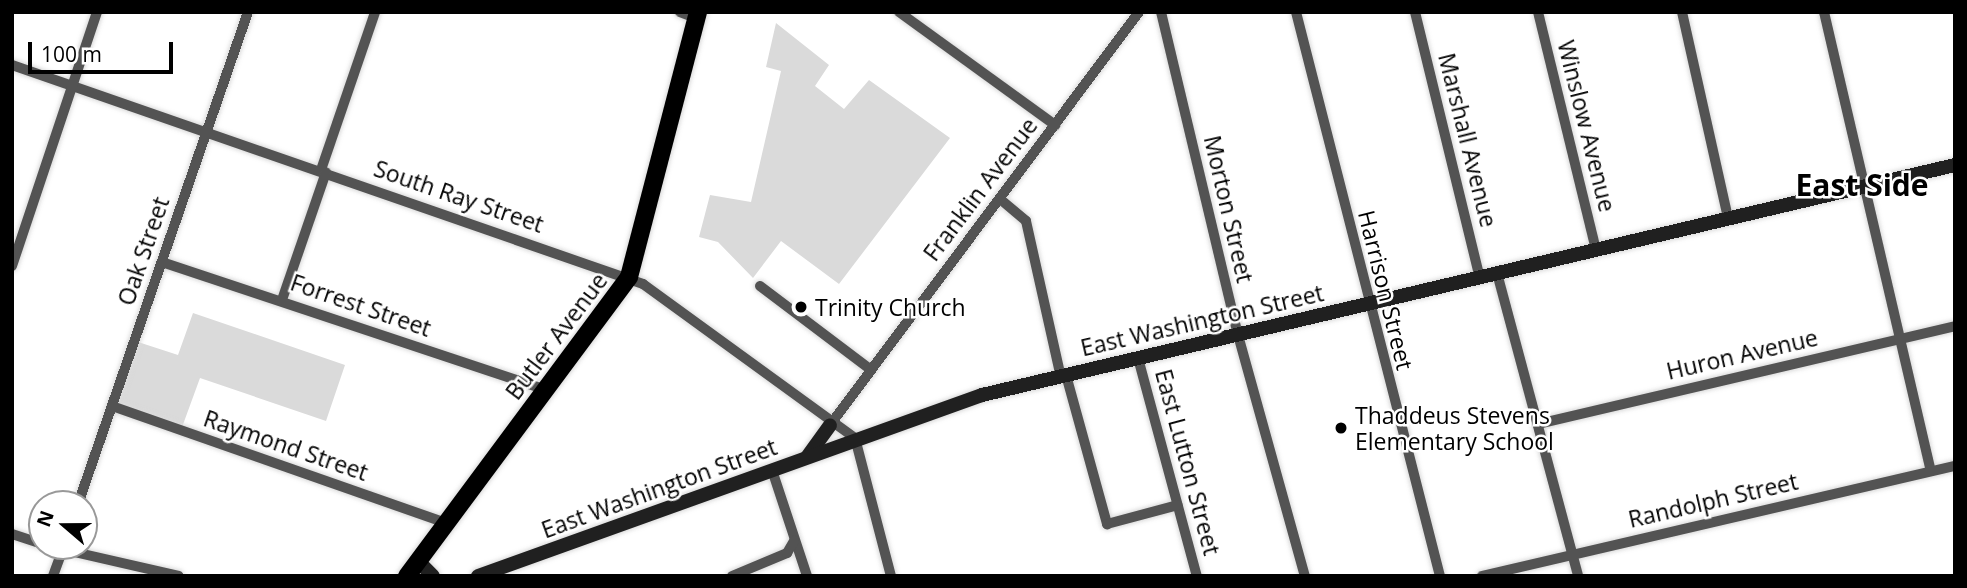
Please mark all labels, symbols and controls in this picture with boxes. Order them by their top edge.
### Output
scale bar [32,28,177,72]
street label: Winslow Avenue [1552,37,1622,215]
text: 100 m [41,40,102,68]
street label: Marshall Avenue [1433,50,1503,230]
street label: Franklin Avenue [917,112,1043,266]
street label: Morton Street [1199,133,1259,285]
street label: South Ray Street [371,154,547,238]
district label: East Side [1795,167,1929,203]
street label: Oak Street [112,193,174,309]
street label: Harrison Street [1353,207,1419,373]
street label: Butler Avenue [499,267,613,405]
street label: Forrest Street [287,268,435,342]
street label: East Washington Street [1078,279,1326,361]
place label: Trinity Church [815,293,966,321]
marker: Trinity Church [793,299,809,315]
street label: Huron Avenue [1664,323,1820,385]
street label: East Lutton Street [1150,366,1226,558]
place label: Thaddeus Stevens Elementary School [1355,401,1554,455]
street label: Raymond Street [200,404,372,486]
marker: Thaddeus Stevens Elementary School [1333,420,1349,436]
street label: East Washington Street [538,433,780,543]
street label: Randolph Street [1626,467,1800,533]
north arrow [28,490,98,560]
text: N [30,507,60,530]

